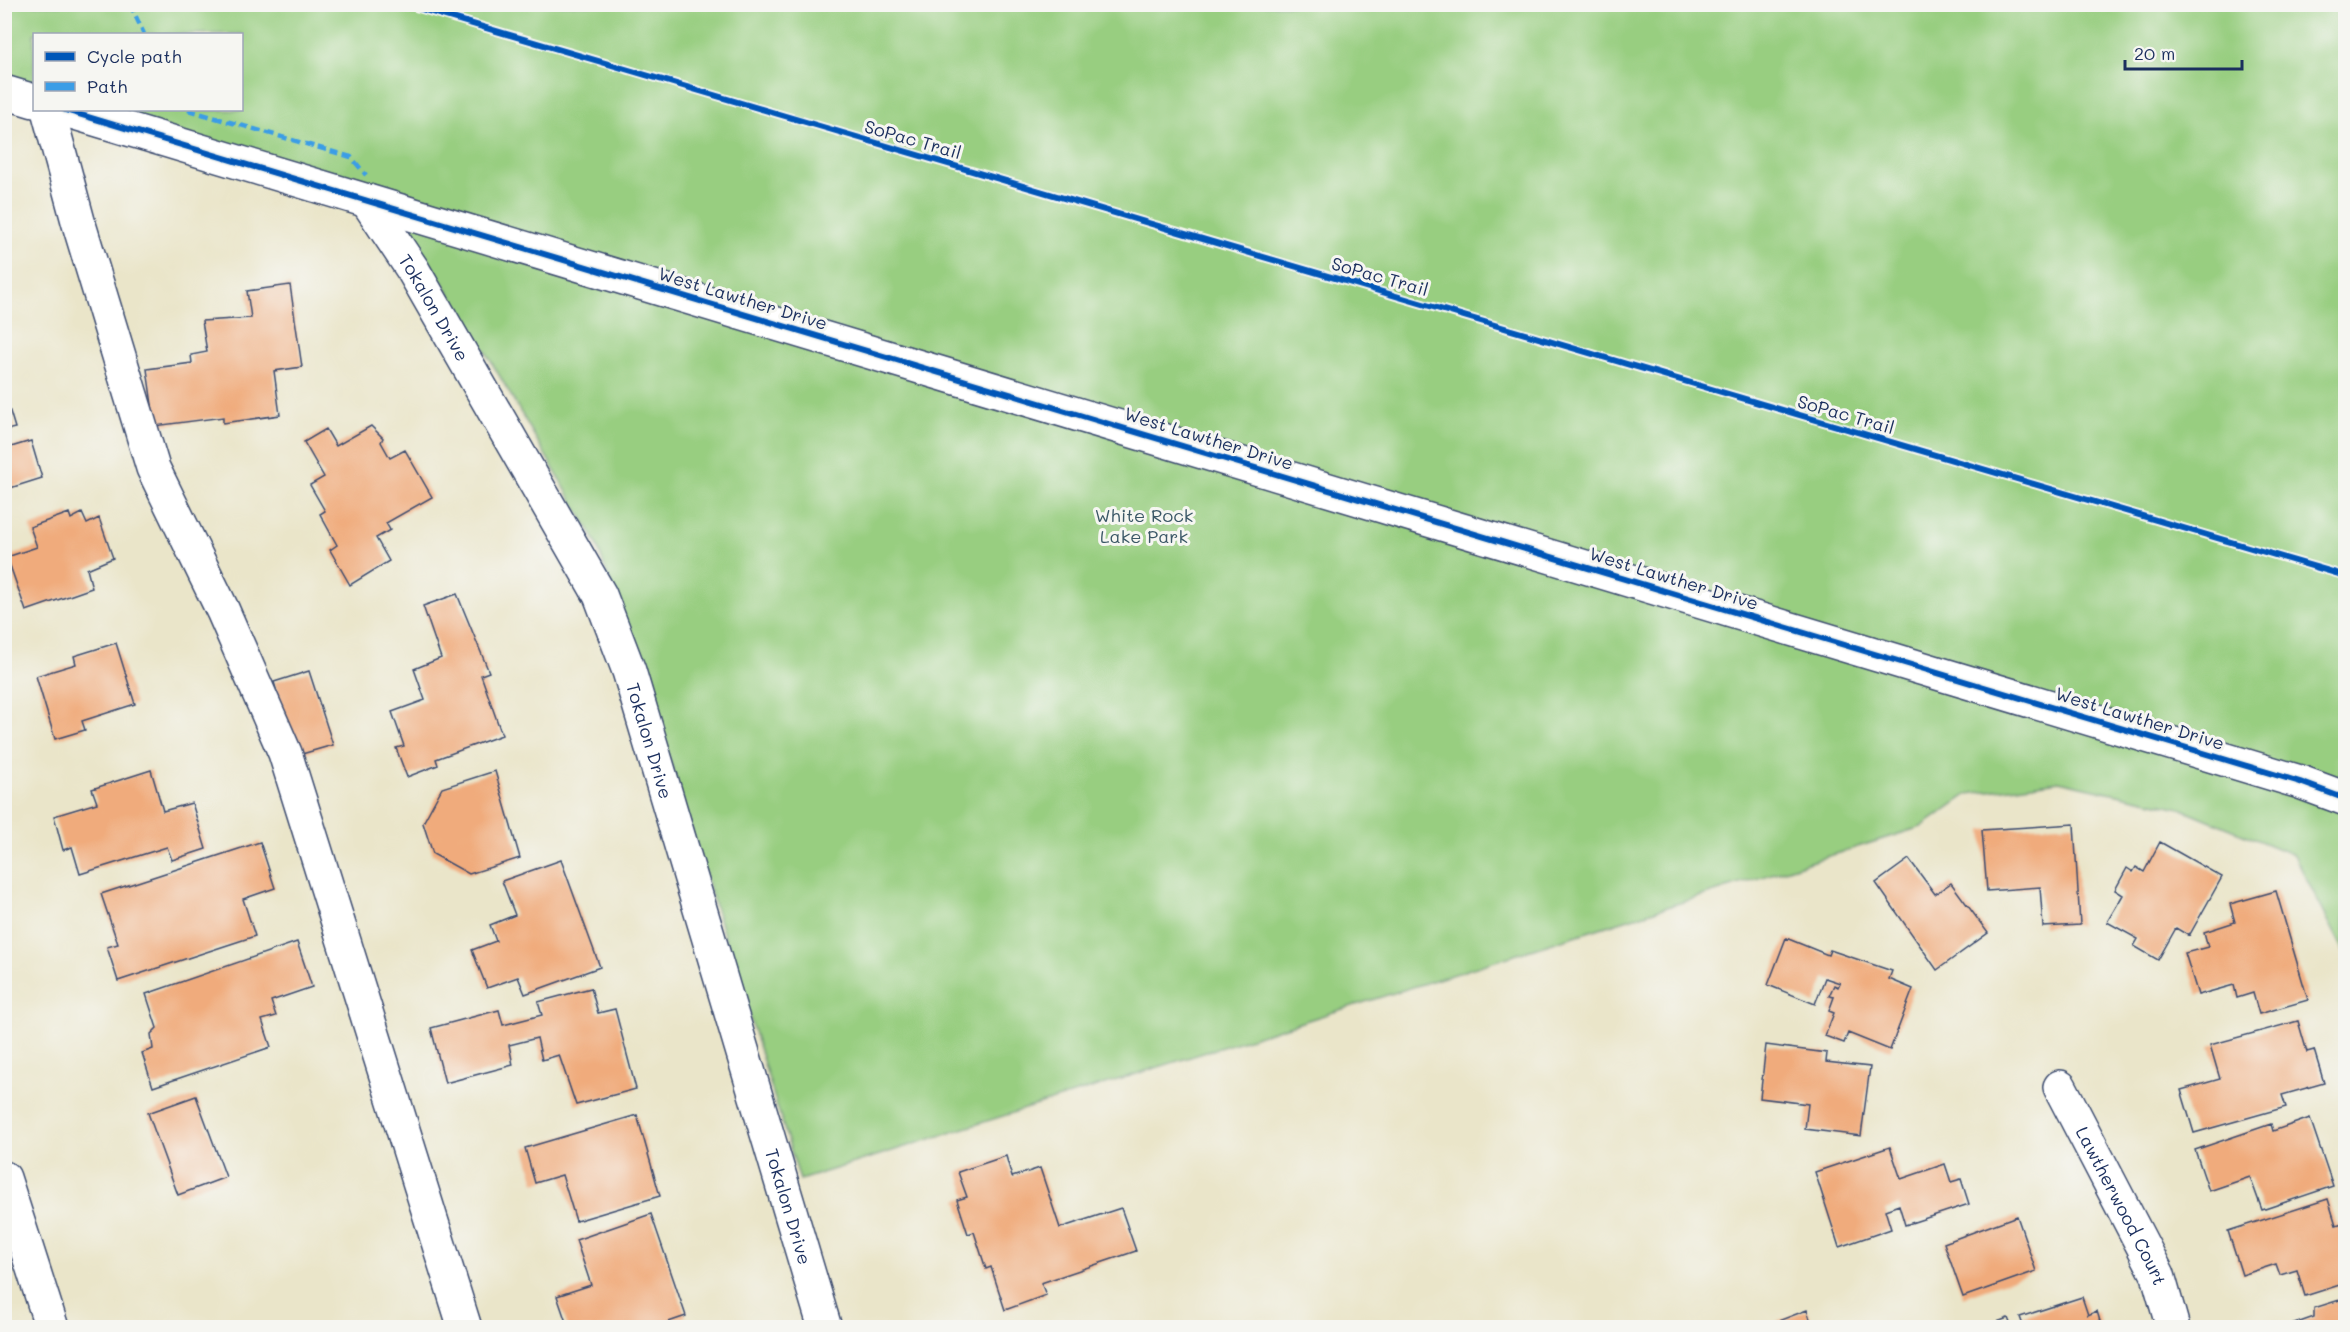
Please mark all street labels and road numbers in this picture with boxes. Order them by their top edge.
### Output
street label: SoPac Trail [862,114,964,164]
street label: Tokalon Drive [394,249,475,365]
street label: SoPac Trail [1329,251,1431,301]
street label: West Lawther Drive [656,261,830,335]
street label: SoPac Trail [1795,389,1897,439]
street label: West Lawther Drive [1122,401,1296,475]
street label: West Lawther Drive [1587,541,1761,615]
street label: Tokalon Drive [621,680,678,802]
street label: West Lawther Drive [2053,681,2227,755]
street label: Lawtherwood Court [2071,1122,2172,1288]
street label: Tokalon Drive [760,1145,817,1267]

